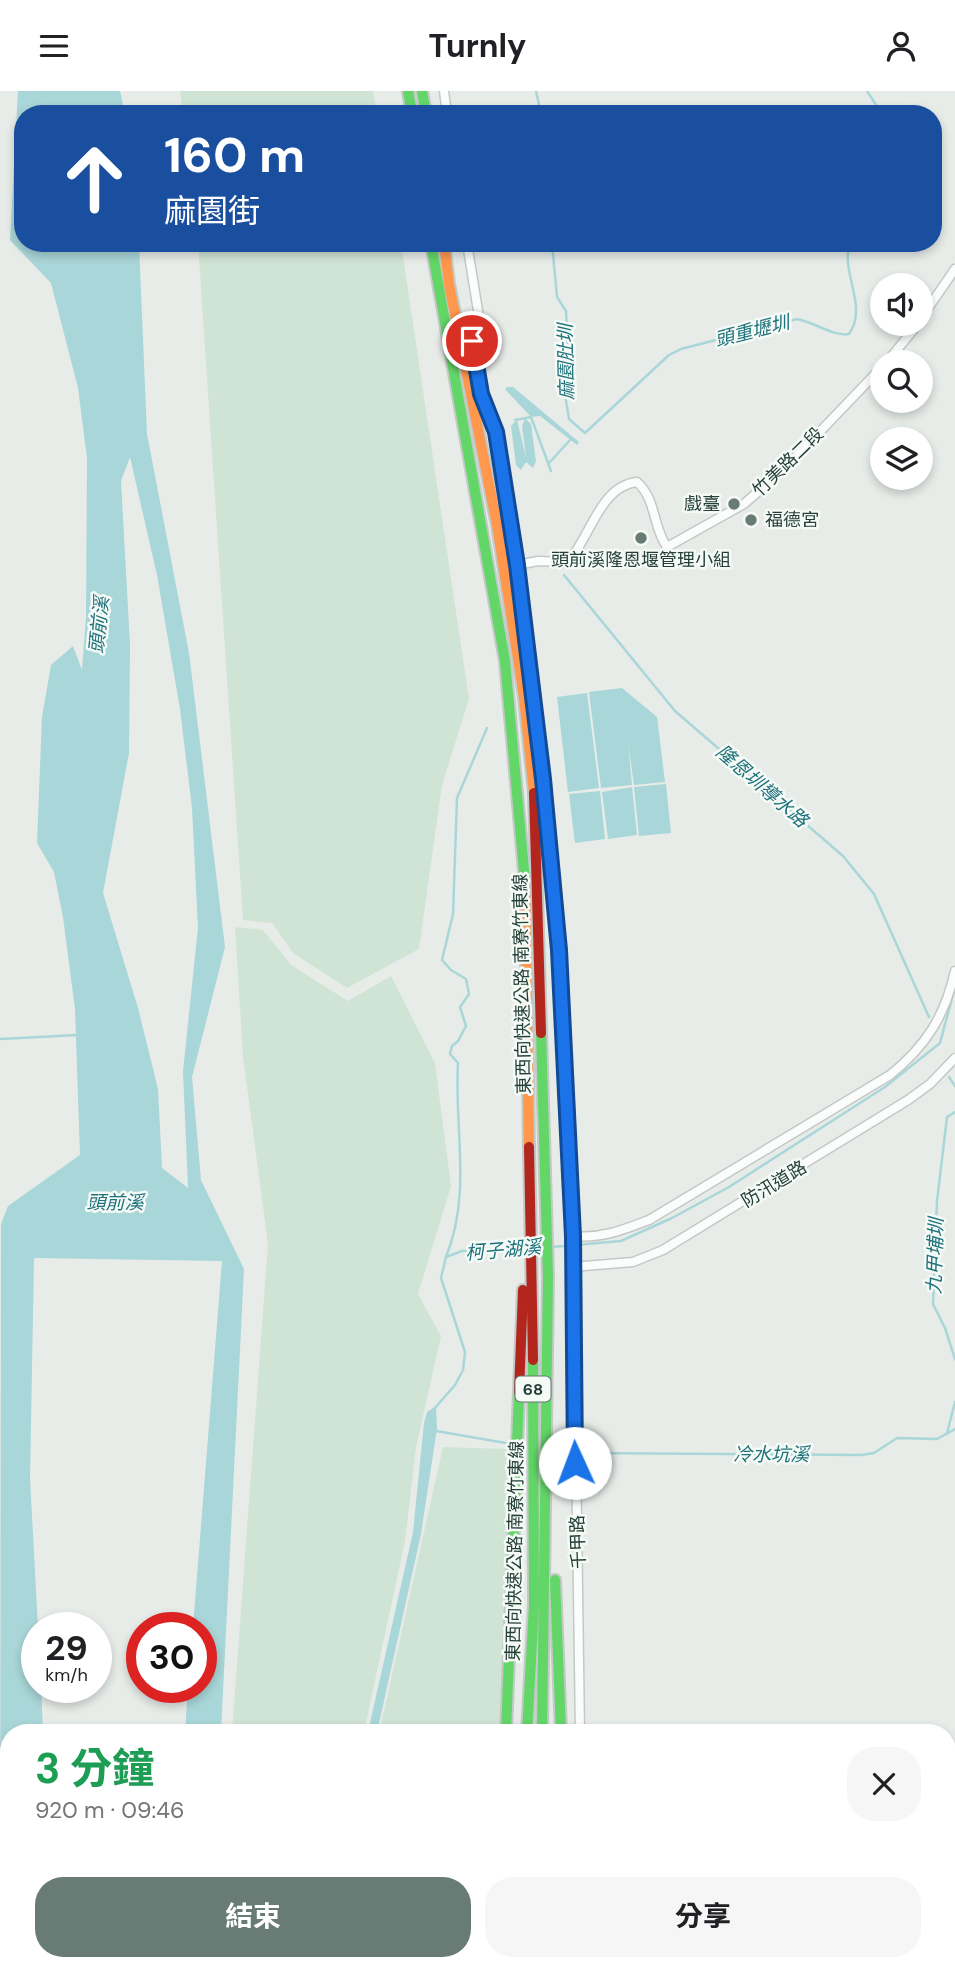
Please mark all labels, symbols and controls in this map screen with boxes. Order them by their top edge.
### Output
text: Turnly [429,25,526,67]
icon: menu [35,27,73,65]
icon: person [882,27,920,65]
text: 160 m [164,123,305,187]
icon: ahead [49,133,140,224]
text: 麻園街 [164,190,260,232]
map controls [870,273,933,490]
button: sound [870,273,933,336]
water label: 頭重壢圳 [712,309,795,352]
pin [442,311,502,371]
water label: 麻園肚圳 [553,321,579,400]
icon: arrive [453,322,491,360]
button: search [870,350,933,413]
street label: 竹美路二段 [747,422,829,502]
button: layers [870,427,933,490]
place label: 戲臺 [684,492,720,516]
marker: 戲臺 [726,496,742,512]
place label: 福德宮 [765,508,819,532]
marker: 福德宮 [743,512,759,528]
marker: 頭前溪隆恩堰管理小組 [633,530,649,546]
place label: 頭前溪隆恩堰管理小組 [551,548,731,572]
water label: 頭前溪 [84,592,115,655]
water label: 隆恩圳導水路 [711,739,815,834]
street label: 東西向快速公路 南寮竹東線 [508,873,536,1095]
street label: 防汛道路 [737,1155,811,1213]
water label: 頭前溪 [86,1190,146,1215]
water label: 九甲埔圳 [921,1215,949,1294]
water label: 柯子湖溪 [464,1234,545,1266]
road number: 68 [516,1377,550,1401]
position arrow [538,1426,612,1500]
street label: 東西向快速公路 南寮竹東線 [501,1440,529,1662]
water label: 冷水坑溪 [733,1442,812,1467]
street label: 千甲路 [565,1515,591,1569]
speed limit sign: 30 [126,1612,217,1703]
text: 29 [45,1625,88,1671]
text: km/h [45,1663,88,1687]
text: 3 分鐘 [35,1741,154,1796]
button: close [847,1747,921,1821]
text: 920 m · 09:46 [35,1795,184,1825]
button: 結束 [35,1877,471,1957]
button: 分享 [485,1877,921,1957]

